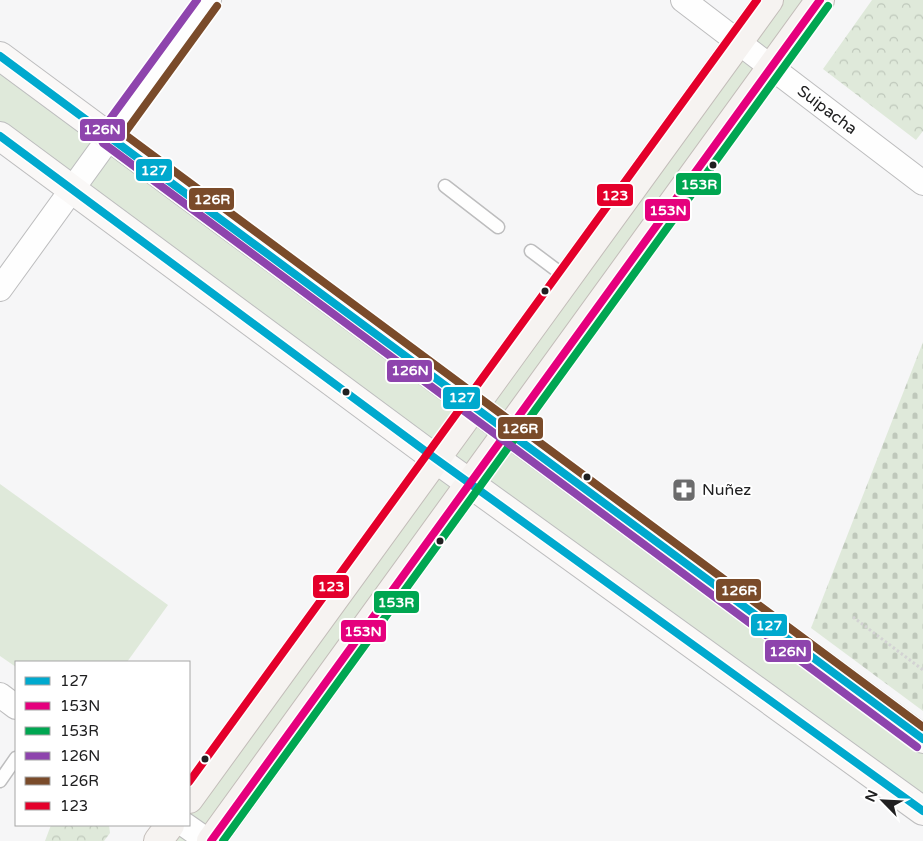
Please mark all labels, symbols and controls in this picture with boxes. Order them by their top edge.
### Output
street label: Suipacha [793,81,861,139]
line badge: 126N [79,118,126,142]
text: 126N [83,121,121,138]
line badge: 127 [135,158,173,182]
unlabelled marker [708,160,718,170]
text: 127 [141,162,167,179]
line badge: 153R [675,172,722,196]
text: 153R [681,176,717,193]
line badge: 123 [596,183,634,207]
line badge: 126R [188,187,235,211]
text: 123 [602,187,628,204]
text: 126R [194,191,230,208]
line badge: 153N [644,198,691,222]
text: 153N [649,202,687,219]
unlabelled marker [540,286,550,296]
line badge: 126N [386,359,433,383]
text: 126N [391,362,429,379]
line badge: 127 [442,386,481,410]
unlabelled marker [341,387,351,397]
text: 127 [449,389,475,406]
line badge: 126R [497,416,544,440]
text: 126R [502,420,538,437]
unlabelled marker [582,472,592,482]
pharmacy icon: Nuñez [671,477,697,503]
place label: Nuñez [702,480,751,500]
unlabelled marker [435,536,445,546]
line badge: 123 [312,574,350,599]
text: 123 [318,578,344,595]
line badge: 126R [715,578,762,602]
text: 126R [721,582,757,599]
line badge: 153R [373,590,420,614]
text: 153R [378,594,414,611]
line badge: 127 [750,613,788,637]
text: 127 [756,617,782,634]
line badge: 153N [340,619,387,643]
text: 153N [344,623,382,640]
line badge: 126N [764,639,812,663]
text: 126N [769,643,807,660]
legend [15,661,190,826]
text: 127 [60,672,88,690]
text: 153N [60,697,100,715]
text: 153R [60,722,99,740]
text: 126N [60,747,100,765]
unlabelled marker [200,754,210,764]
text: 126R [60,772,99,790]
north arrow [858,776,908,826]
text: N [862,787,882,805]
text: 123 [60,797,88,815]

